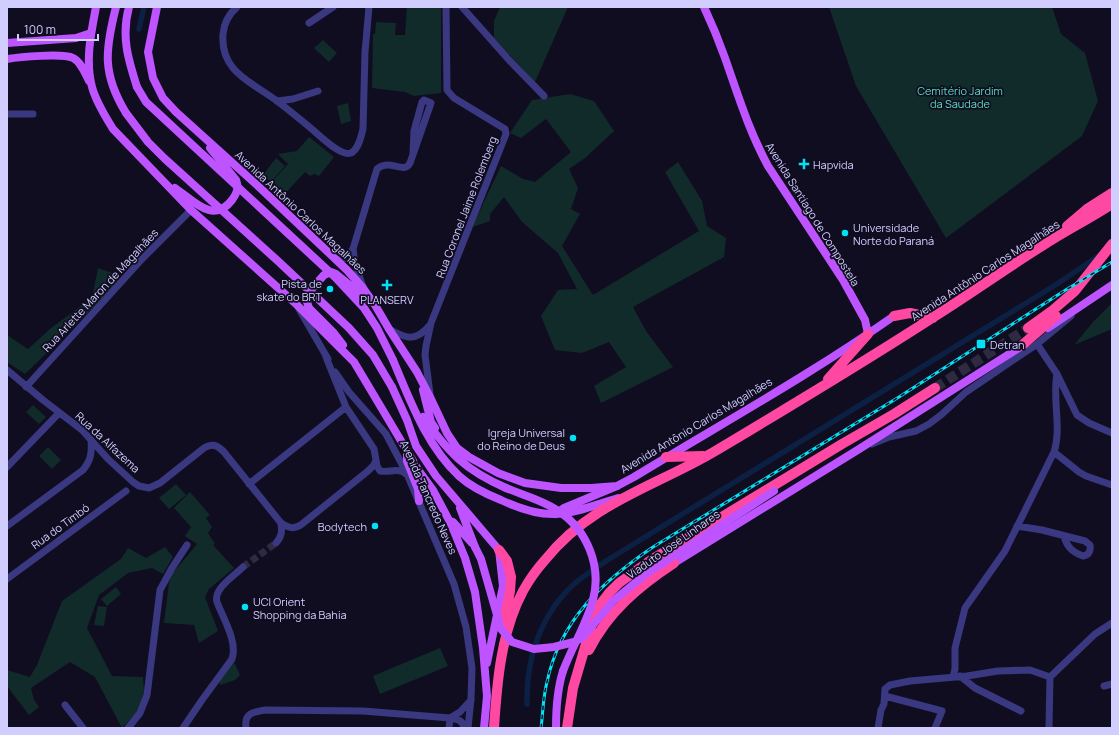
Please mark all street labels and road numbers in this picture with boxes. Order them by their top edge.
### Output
street label: Rua Coronel Jaime Rolemberg [432,134,500,280]
street label: Avenida Santiago de Compostela [762,139,864,289]
street label: Avenida Antônio Carlos Magalhães [232,147,370,277]
street label: Avenida Antônio Carlos Magalhães [908,216,1062,324]
street label: Rua Arlette Maron de Magalhães [39,225,161,355]
street label: Avenida Antônio Carlos Magalhães [617,374,775,476]
street label: Rua da Alfazema [72,408,144,476]
street label: Avenida Tancredo Neves [397,438,461,557]
street label: Rua do Timbó [28,500,93,552]
street label: Viaduto José Linhares [623,506,723,582]

